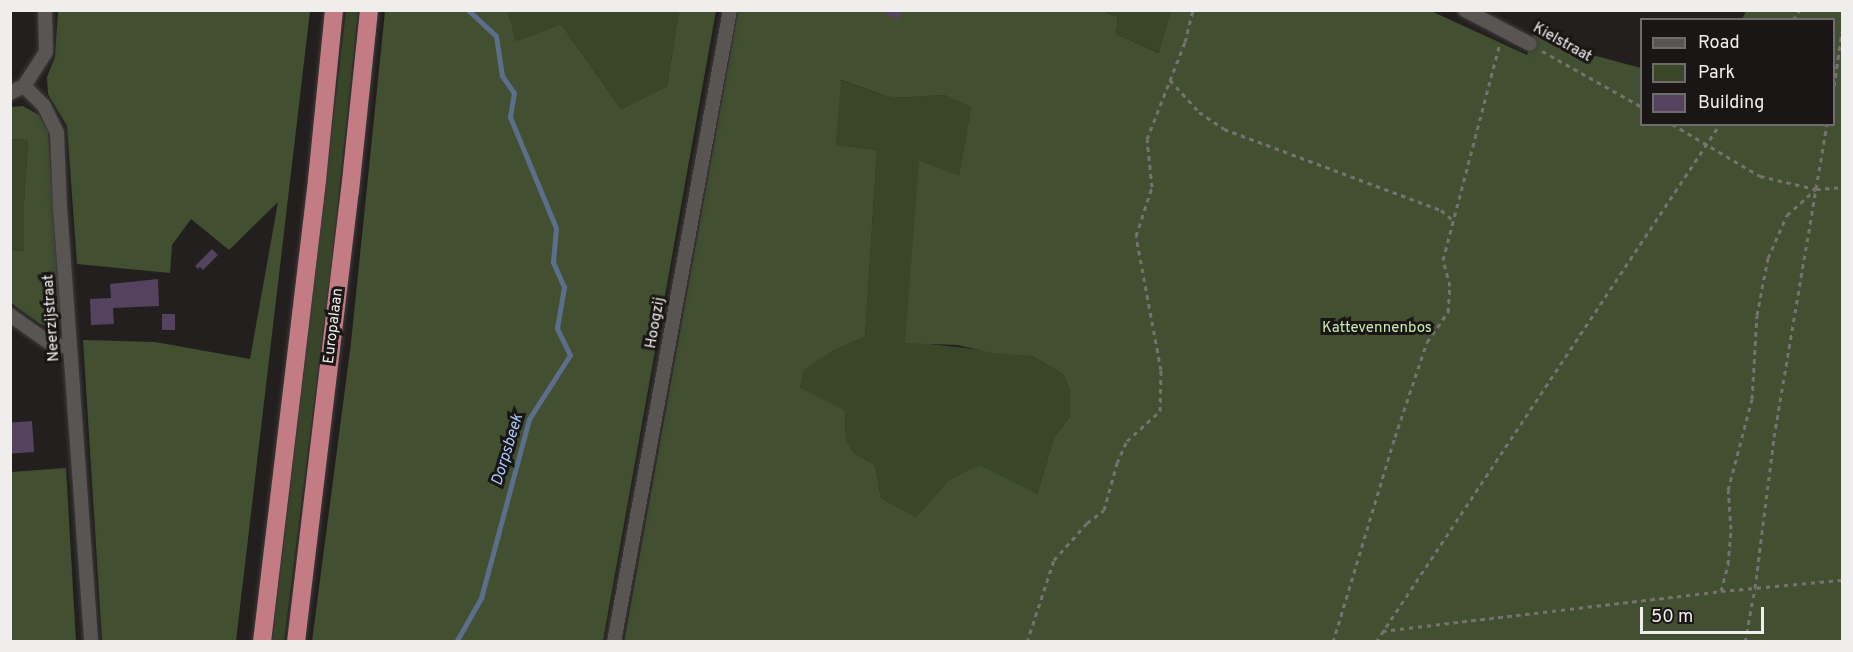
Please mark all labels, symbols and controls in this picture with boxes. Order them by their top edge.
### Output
legend [1640,18,1835,126]
street label: Kielstraat [1529,19,1595,67]
text: Road [1698,32,1740,55]
text: Park [1698,62,1735,85]
text: Building [1698,92,1764,115]
street label: Neerzijstraat [40,274,64,362]
street label: Europalaan [320,287,348,365]
street label: Hoogzij [643,296,669,350]
park label: Kattevennenbos [1322,320,1432,338]
water label: Dorpsbeek [488,412,528,488]
scale bar [1643,595,1768,633]
text: 50 m [1651,606,1693,629]

